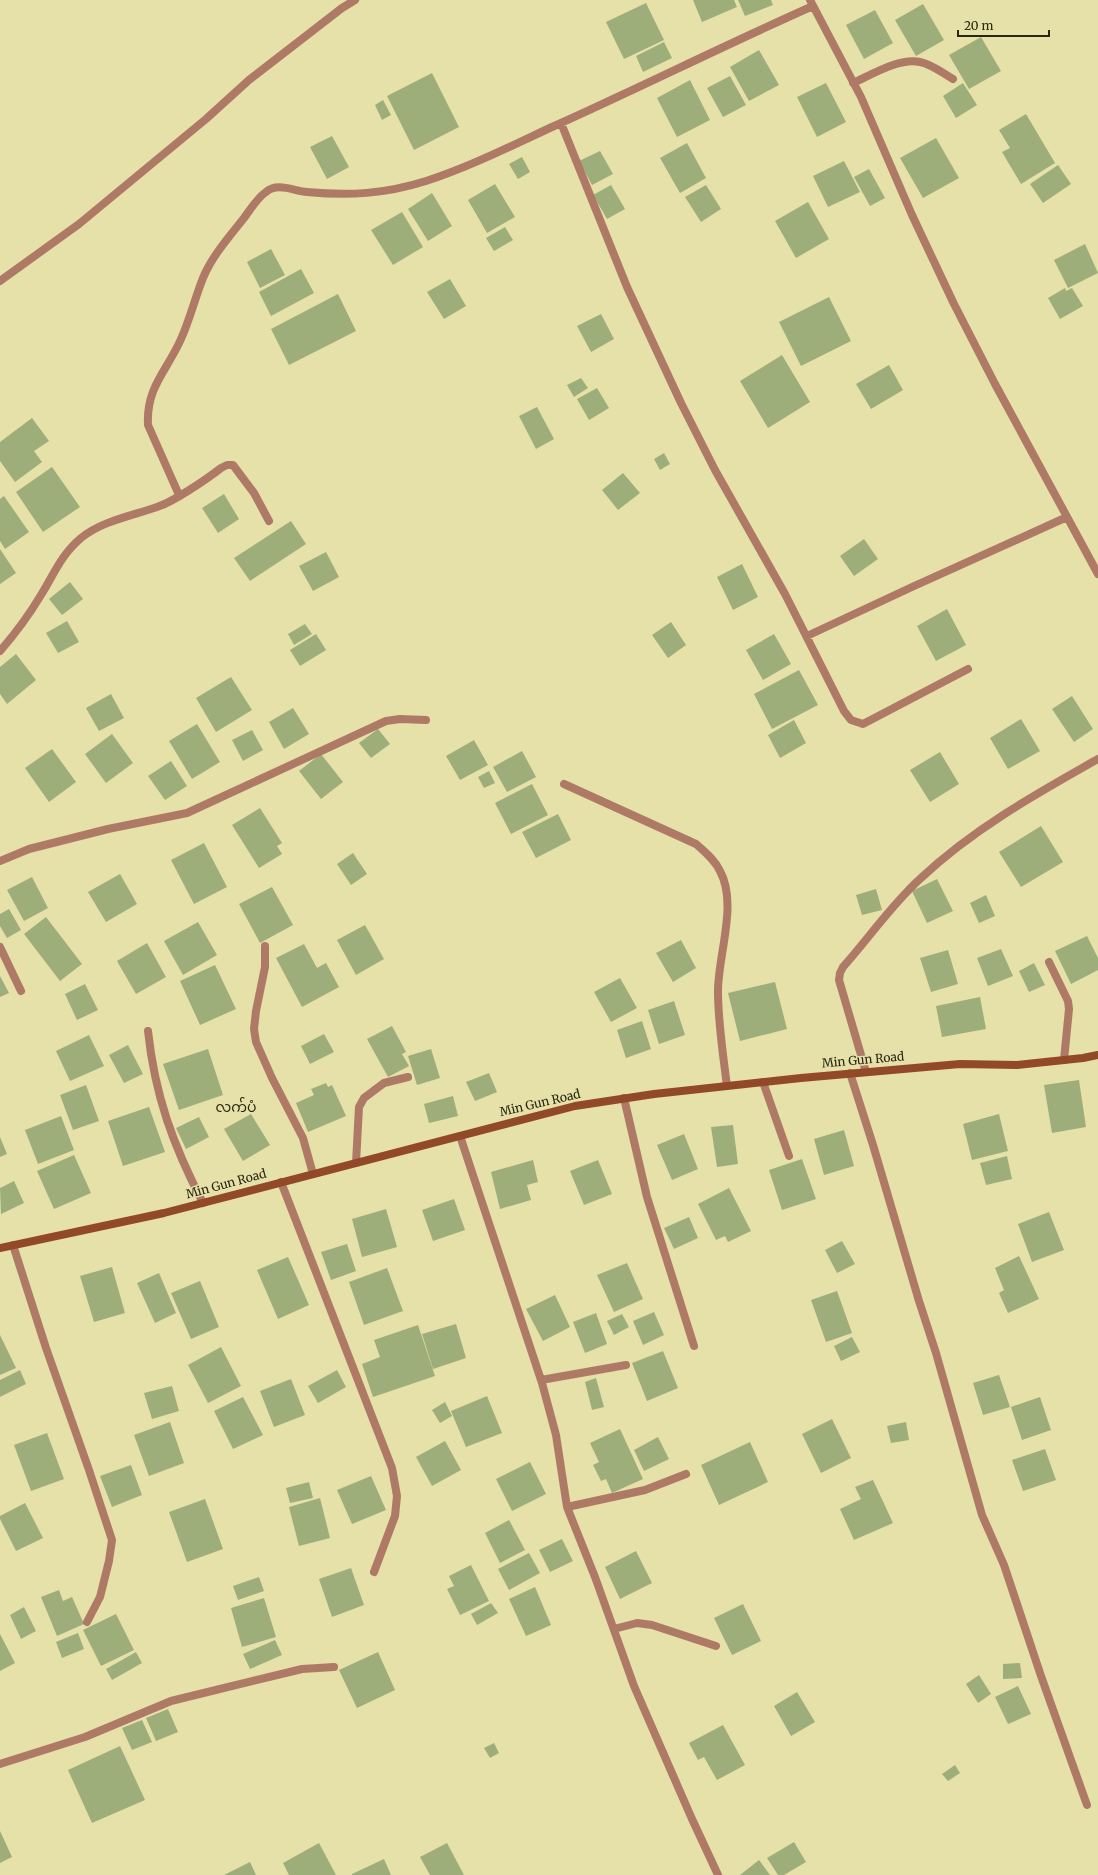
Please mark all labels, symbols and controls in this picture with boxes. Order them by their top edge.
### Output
scale bar [958,12,1049,38]
text: 20 m [964,18,993,33]
street label: Min Gun Road [821,1048,905,1071]
street label: Min Gun Road [498,1086,582,1119]
district label: လက်ပံ [216,1097,256,1116]
street label: Min Gun Road [184,1166,268,1201]

